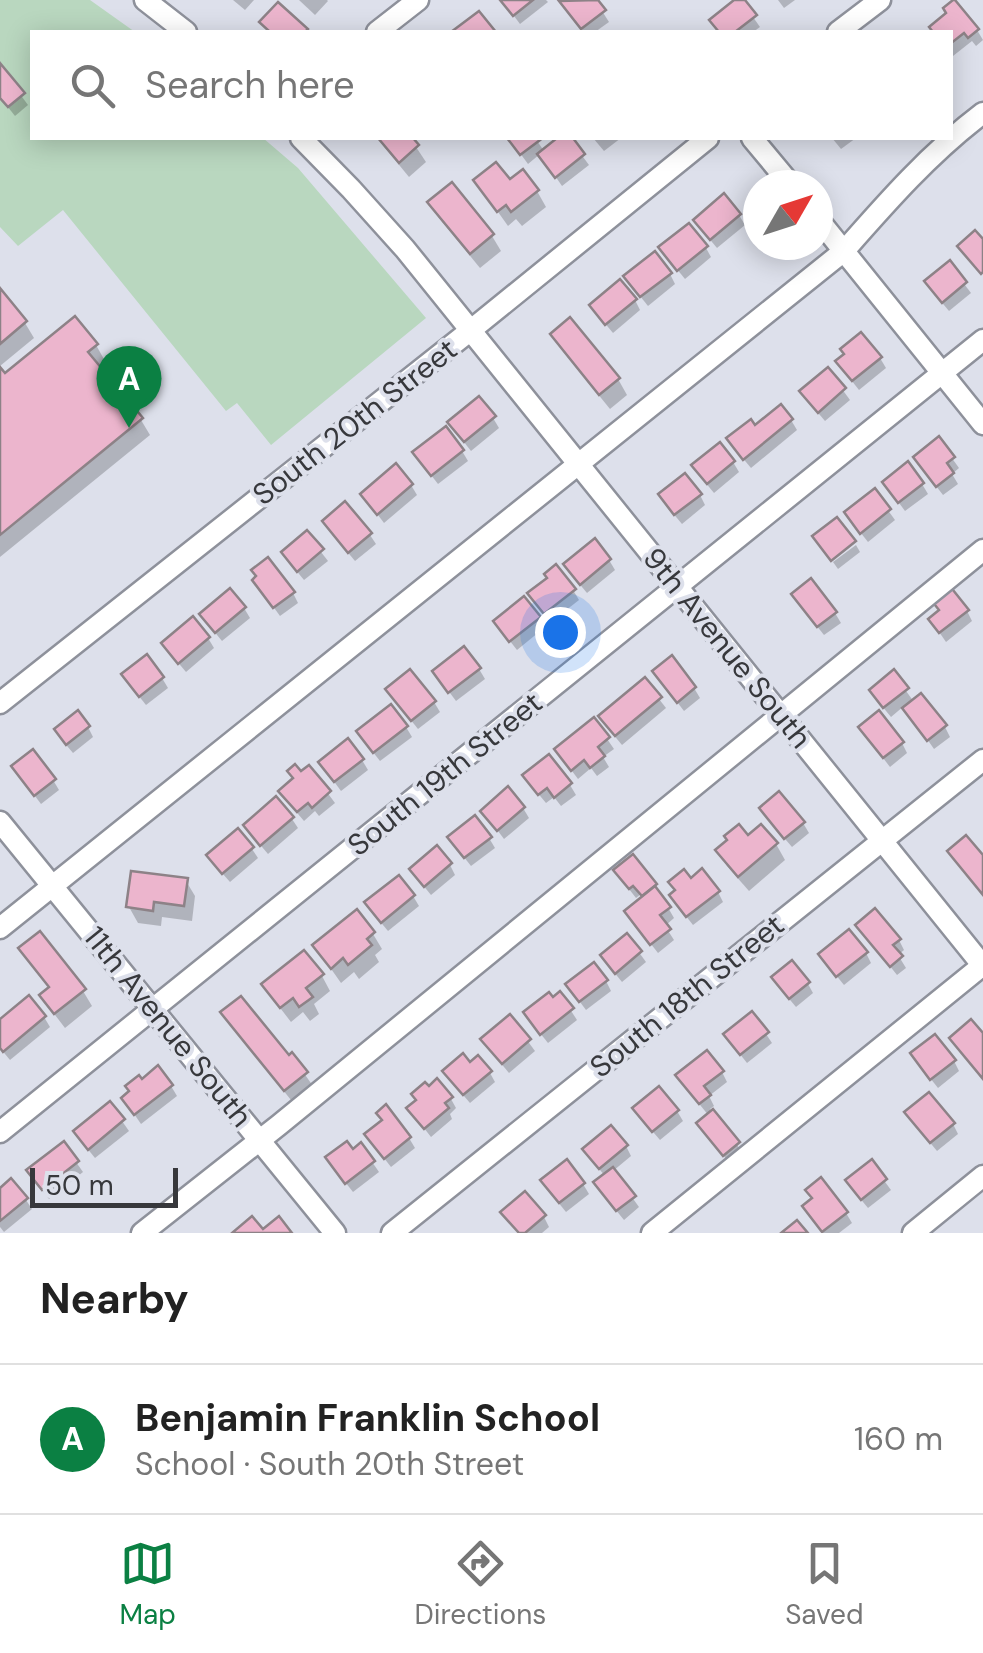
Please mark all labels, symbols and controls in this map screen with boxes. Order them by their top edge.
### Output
search box [30,30,953,140]
icon: search [65,58,120,113]
text: Search here [145,60,355,110]
north arrow [743,170,833,260]
street label: South 20th Street [245,330,465,514]
pin: A [96,346,162,428]
street label: 9th Avenue South [634,539,820,756]
your location [535,607,586,658]
street label: South 19th Street [339,683,550,864]
street label: South 18th Street [582,905,792,1086]
street label: 11th Avenue South [76,918,261,1135]
scale bar [30,1163,178,1208]
text: 50 m [45,1167,114,1204]
text: Nearby [40,1271,189,1326]
text: Benjamin Franklin School [135,1393,600,1443]
text: A [61,1418,84,1460]
text: 160 m [854,1418,943,1460]
text: School · South 20th Street [135,1443,524,1485]
tab: Map [119,1536,176,1633]
tab: Directions [415,1536,546,1633]
tab: Saved [785,1536,864,1633]

